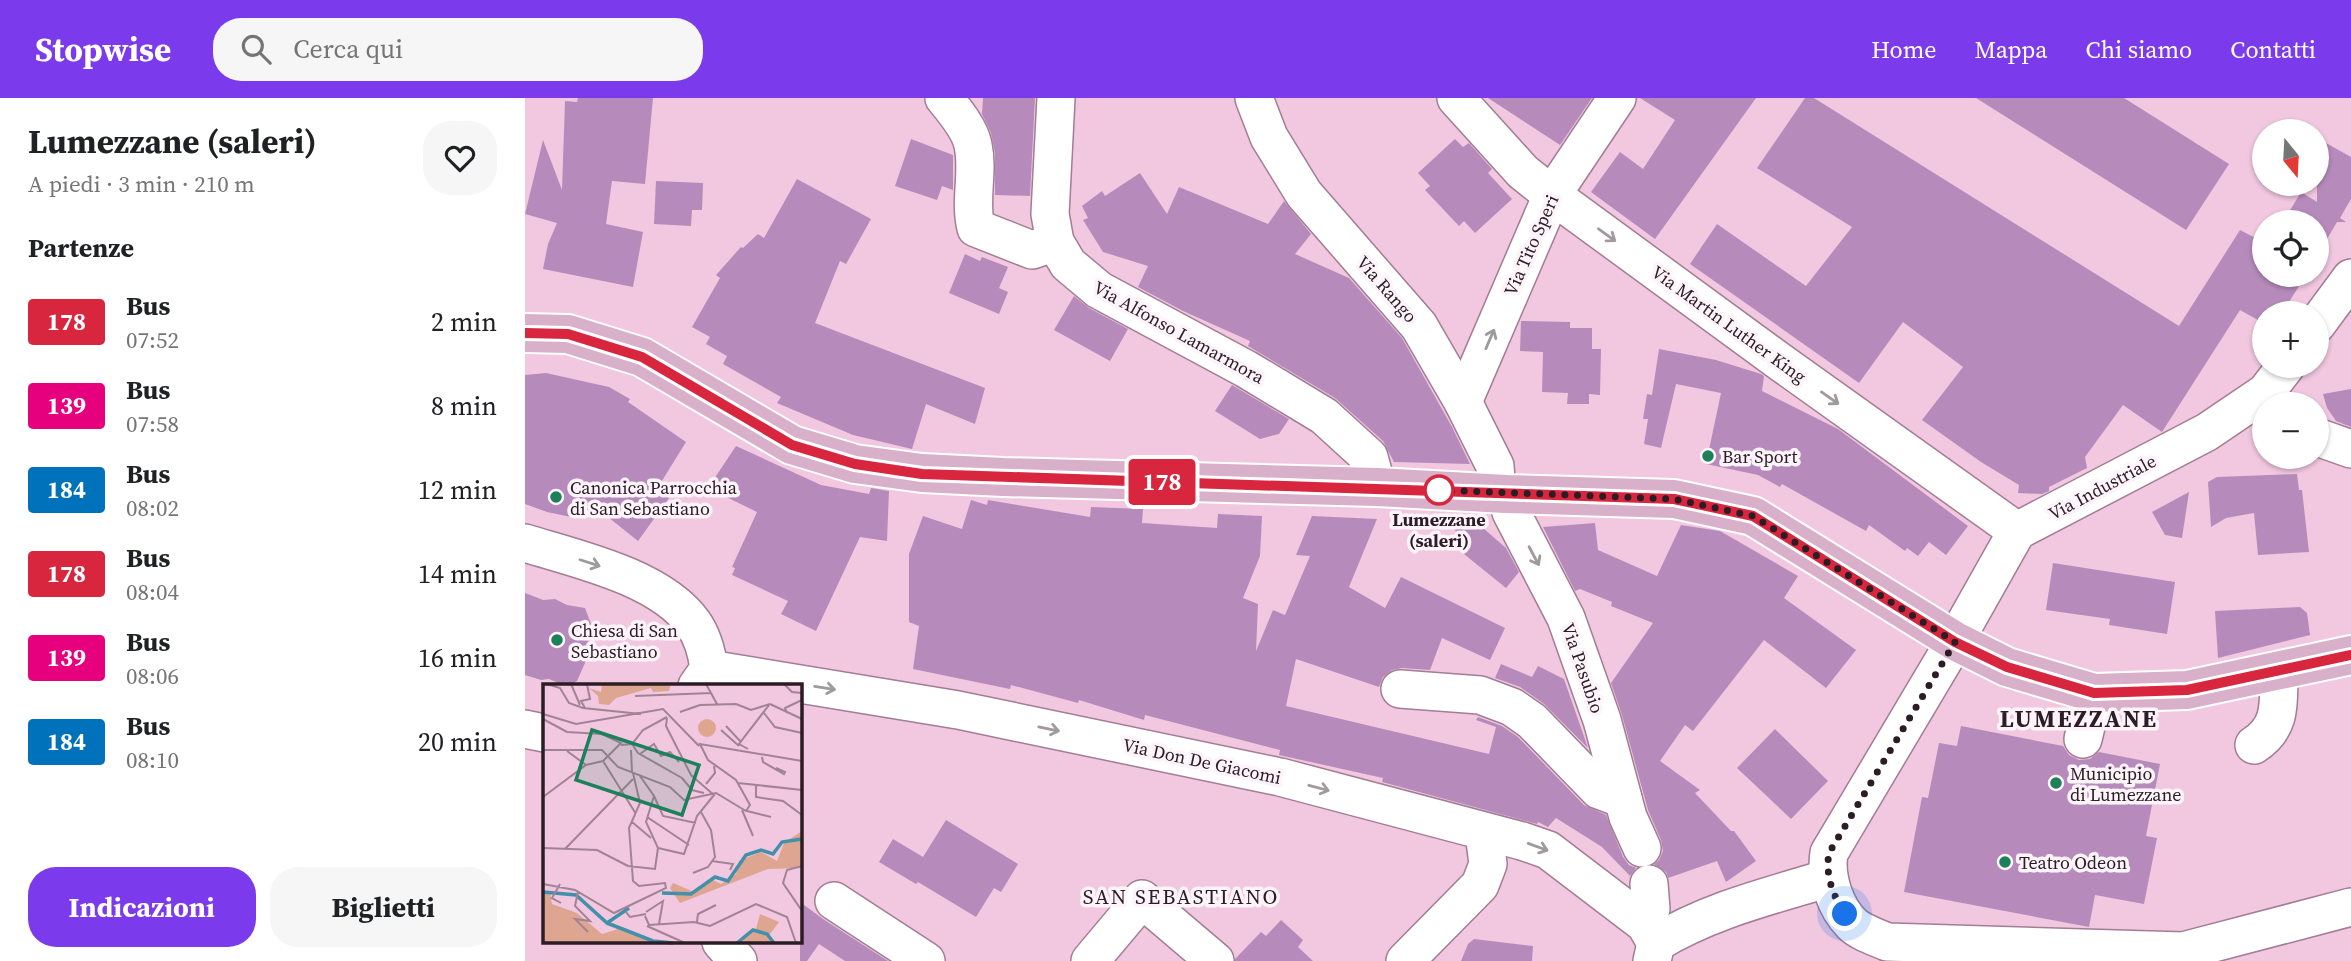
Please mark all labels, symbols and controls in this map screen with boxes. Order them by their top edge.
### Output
search box [213,18,703,81]
text: Stopwise [35,27,171,72]
icon: search [237,30,275,68]
text: Cerca qui [293,31,403,67]
text: Home [1871,33,1937,66]
text: Mappa [1975,33,2047,66]
text: Chi siamo [2085,33,2192,66]
text: Contatti [2230,33,2316,66]
text: Lumezzane (saleri) [28,119,317,164]
north arrow [2252,119,2329,196]
map controls [2252,119,2329,469]
button: heart [423,121,497,195]
text: A piedi · 3 min · 210 m [28,168,255,200]
street label: Via Tito Speri [1498,191,1564,299]
button: locate [2252,210,2329,287]
one-way arrow [1597,227,1616,242]
text: Partenze [28,230,134,266]
street label: Via Rango [1351,250,1423,328]
street label: Via Martin Luther King [1647,259,1811,389]
street label: Via Alfonso Lamarmora [1089,275,1270,390]
text: Bus [126,288,170,324]
button: + [2252,301,2329,378]
text: 2 min [431,304,497,340]
text: 178 [47,305,86,338]
text: 07:52 [126,324,179,356]
one-way arrow [1484,329,1497,350]
text: Bus [126,372,170,408]
text: 8 min [431,388,497,424]
text: 139 [47,389,86,422]
one-way arrow [1820,391,1839,405]
button: − [2252,392,2329,469]
text: 07:58 [126,408,179,440]
place label: Bar Sport [1722,444,1798,469]
marker: Bar Sport [1700,448,1716,464]
street label: Via Industriale [2044,448,2160,526]
text: Bus [126,456,170,492]
line badge: 178 [1122,459,1202,505]
text: 178 [1142,465,1182,498]
text: 12 min [418,472,497,508]
text: 184 [47,473,86,506]
place label: Canonica Parrocchia di San Sebastiano [570,475,738,521]
marker: Lumezzane (saleri) [1424,475,1454,505]
marker: Canonica Parrocchia di San Sebastiano [548,489,564,505]
text: 08:02 [126,492,179,524]
place label: Lumezzane (saleri) [1392,507,1486,553]
text: Bus [126,540,170,576]
one-way arrow [1528,545,1541,566]
text: 14 min [418,556,497,592]
text: 178 [47,557,86,590]
one-way arrow [579,558,601,570]
text: 08:04 [126,576,179,608]
place label: Chiesa di San Sebastiano [571,618,678,664]
street label: Via Pasubio [1556,619,1610,717]
text: Bus [126,624,170,660]
marker: Chiesa di San Sebastiano [549,632,565,648]
text: 16 min [418,640,497,676]
text: 139 [47,641,86,674]
text: 08:06 [126,660,179,692]
one-way arrow [813,682,836,695]
inset map [543,684,801,944]
district label: LUMEZZANE [2000,702,2158,735]
text: Bus [126,708,170,744]
one-way arrow [1037,722,1060,736]
text: 20 min [418,724,497,760]
text: 184 [47,725,86,758]
street label: Via Don De Giacomi [1121,732,1283,790]
text: 08:10 [126,744,179,776]
place label: Municipio di Lumezzane [2070,761,2182,807]
marker: Municipio di Lumezzane [2048,775,2064,791]
one-way arrow [1307,782,1330,795]
one-way arrow [1527,842,1549,854]
place label: Teatro Odeon [2019,850,2127,875]
marker: Teatro Odeon [1997,854,2013,870]
button: Indicazioni [28,867,256,947]
button: Biglietti [270,867,497,947]
district label: SAN SEBASTIANO [1083,882,1279,911]
your location [1827,896,1862,931]

